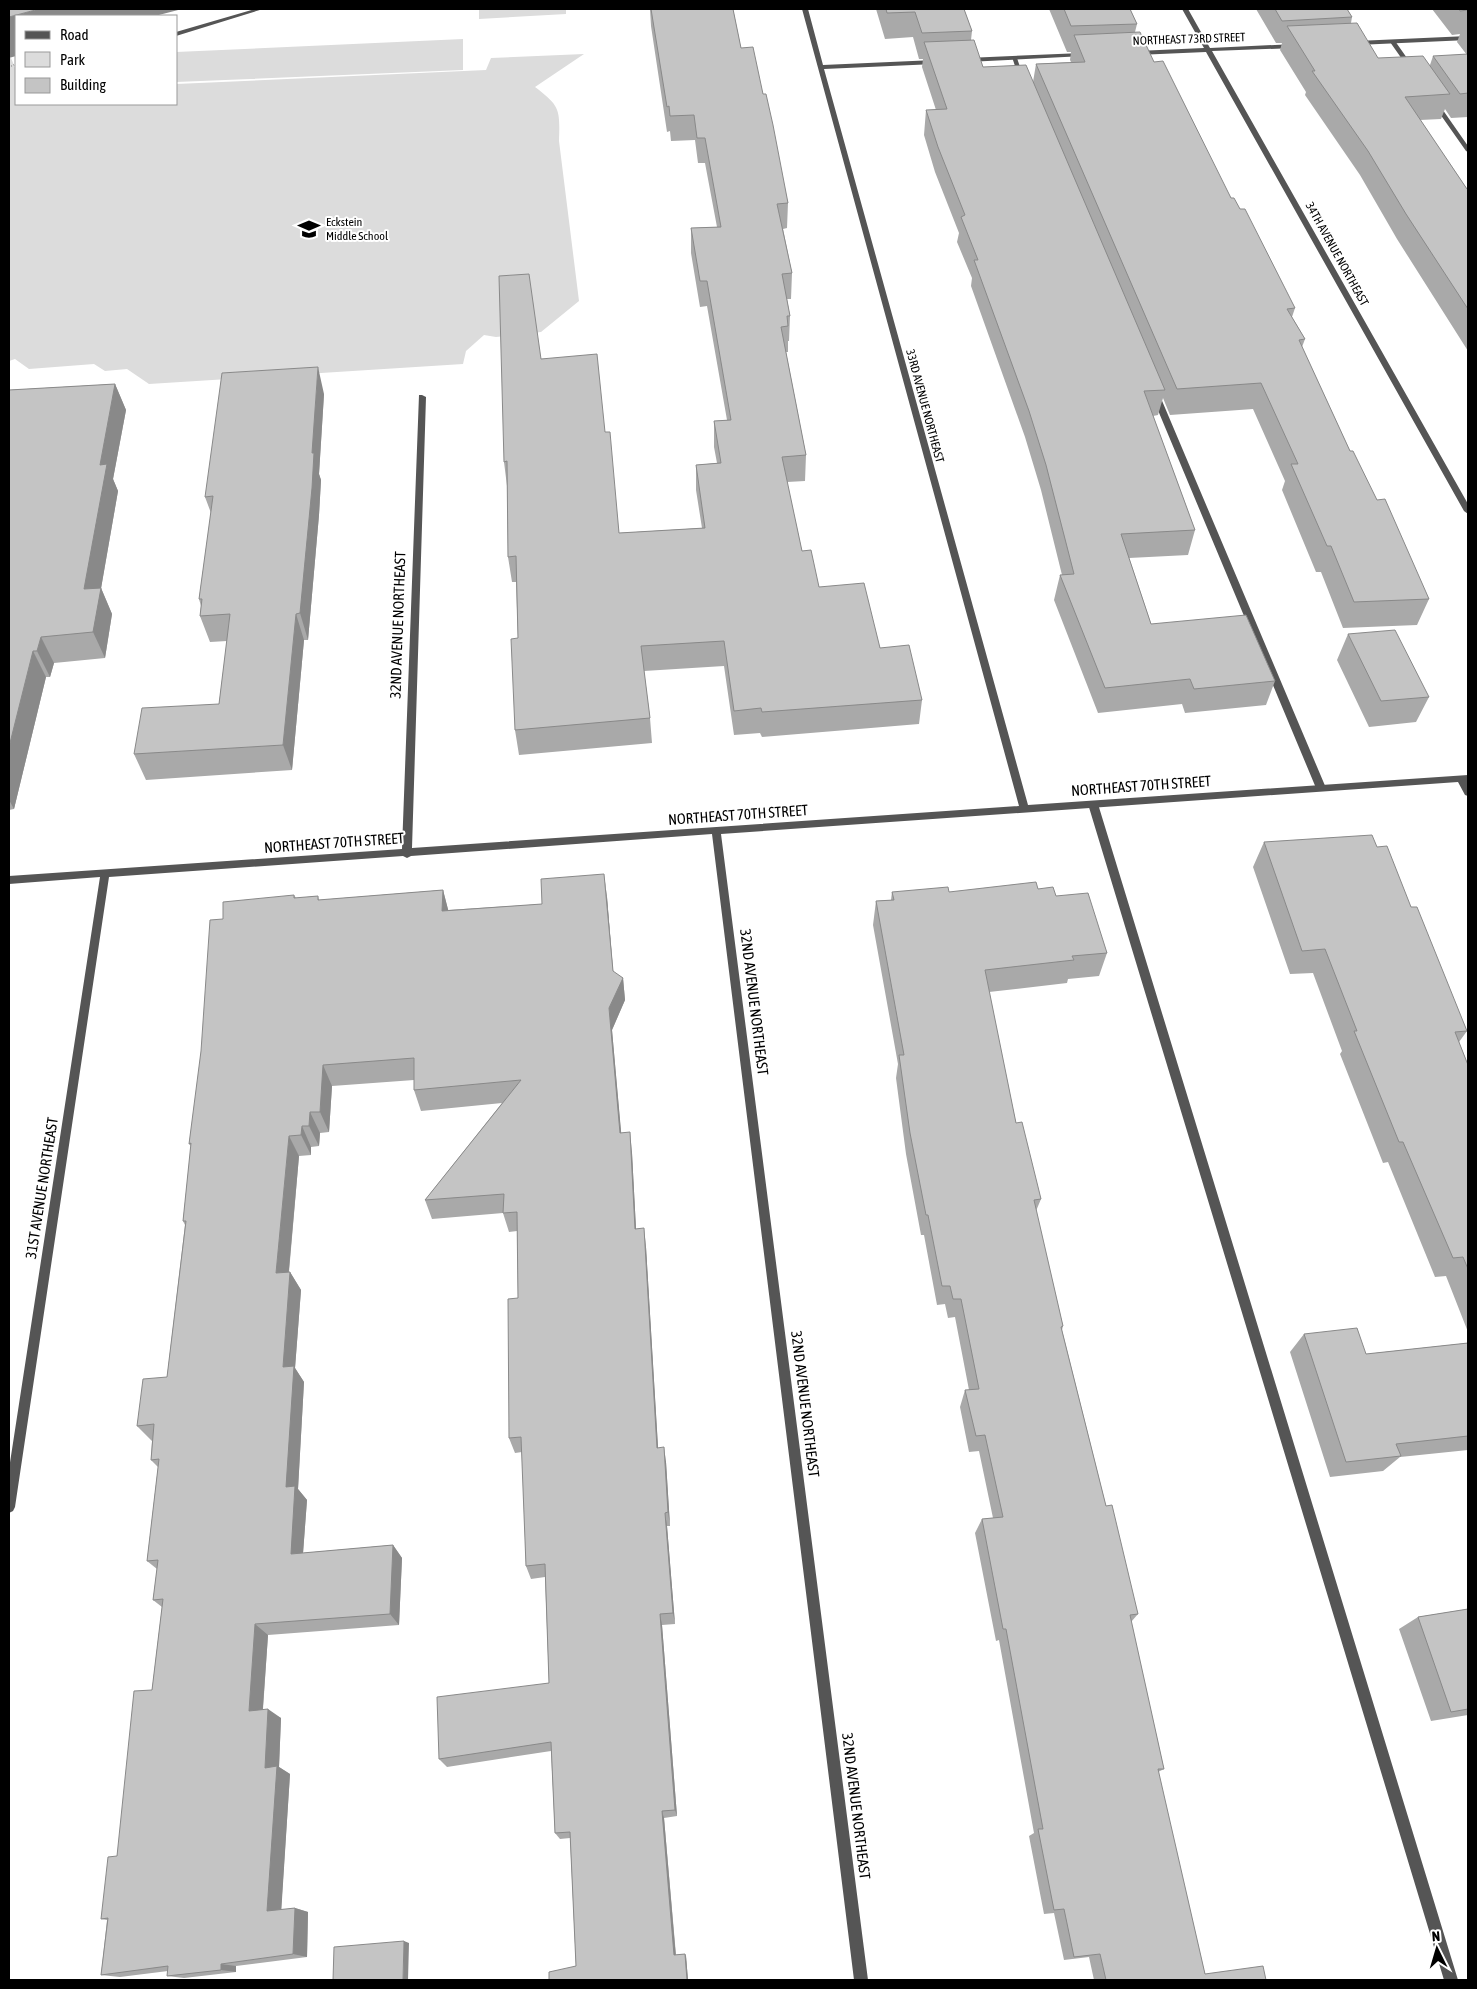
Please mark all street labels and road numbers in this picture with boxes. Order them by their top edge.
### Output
street label: NORTHEAST 73RD STREET [1132,30,1246,48]
street label: 34TH AVENUE NORTHEAST [1303,200,1372,309]
street label: 33RD AVENUE NORTHEAST [903,348,947,465]
street label: 32ND AVENUE NORTHEAST [386,551,409,699]
street label: NORTHEAST 70TH STREET [1070,772,1212,799]
street label: NORTHEAST 70TH STREET [667,801,809,828]
street label: NORTHEAST 70TH STREET [263,829,405,856]
street label: 32ND AVENUE NORTHEAST [737,928,772,1077]
street label: 31ST AVENUE NORTHEAST [22,1116,61,1260]
street label: 32ND AVENUE NORTHEAST [788,1330,823,1479]
street label: 32ND AVENUE NORTHEAST [839,1732,874,1881]

